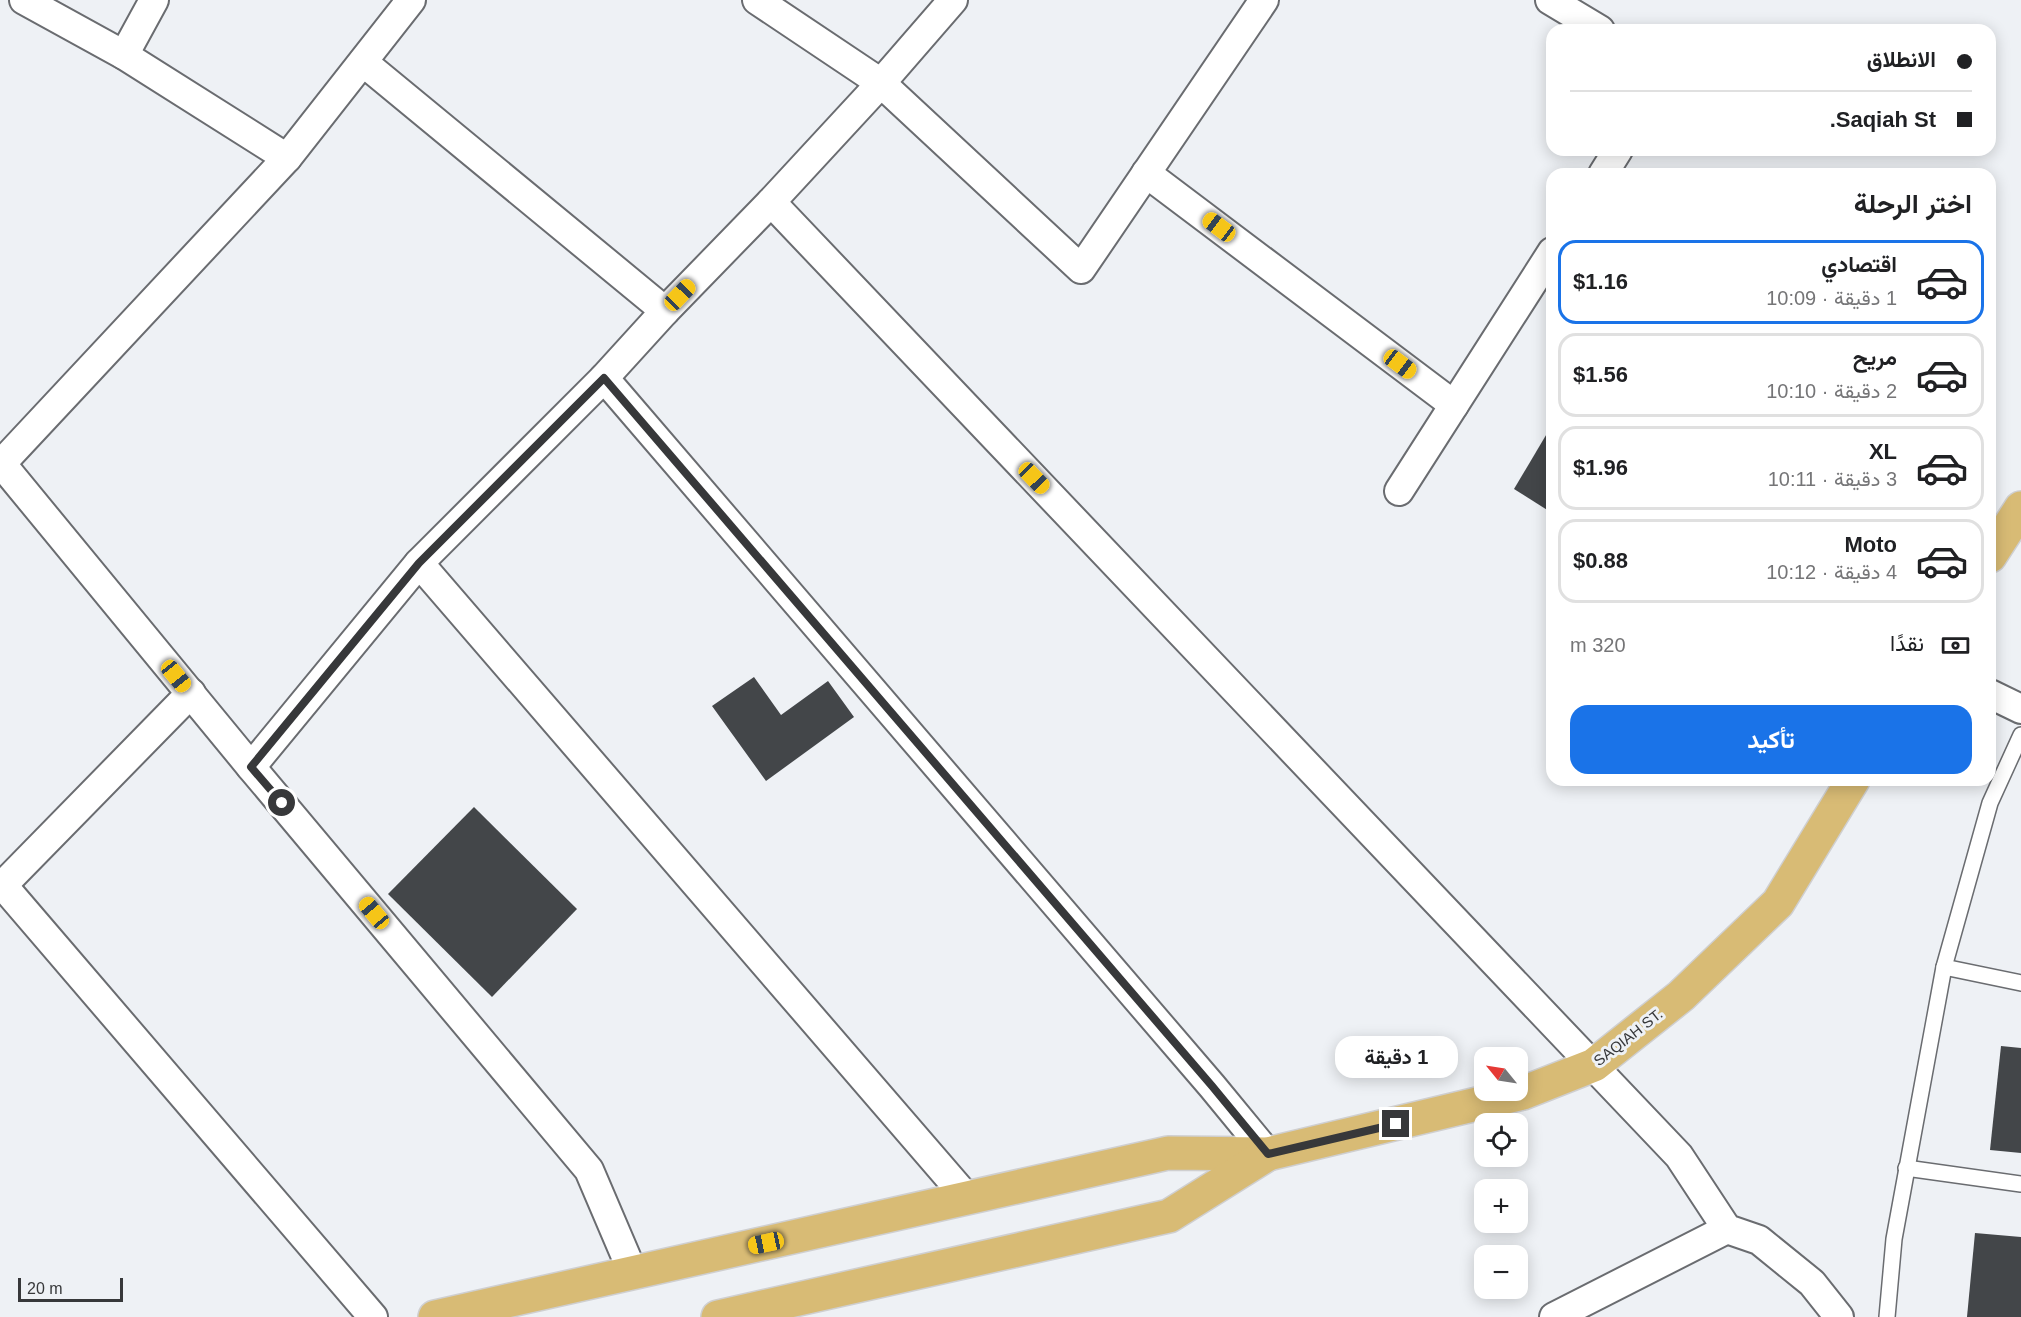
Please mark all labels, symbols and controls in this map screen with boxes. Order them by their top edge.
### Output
text: الانطلاق [1867,47,1936,72]
text: Saqiah St. [1830,107,1936,132]
text: اختر الرحلة [1854,189,1972,219]
car [1199,209,1239,245]
text: اقتصادي [1821,252,1897,277]
icon: car [1915,255,1969,309]
text: $1.16 [1573,269,1628,294]
car [661,276,699,314]
text: 1 دقيقة · 10:09 [1766,287,1897,309]
text: مريح [1853,345,1897,370]
car [1380,346,1420,382]
icon: car [1915,348,1969,402]
text: $1.56 [1573,362,1628,387]
text: 2 دقيقة · 10:10 [1766,380,1897,402]
text: XL [1869,439,1897,464]
icon: car [1915,441,1969,495]
text: $1.96 [1573,455,1628,480]
car [1015,459,1053,497]
text: 3 دقيقة · 10:11 [1768,468,1897,490]
text: Moto [1844,532,1897,557]
icon: car [1915,534,1969,588]
text: $0.88 [1573,548,1628,573]
text: 4 دقيقة · 10:12 [1766,561,1897,583]
icon: cash [1939,629,1972,662]
text: نقدًا [1890,631,1924,656]
text: 320 m [1570,634,1626,656]
car [158,656,194,696]
button: تأكيد [1570,705,1972,774]
route start [268,789,295,816]
car [356,893,392,933]
street label: SAQIAH ST. [1590,1005,1666,1069]
callout: 1 دقيقة [1334,1037,1458,1079]
text: 1 دقيقة [1365,1046,1428,1068]
north arrow [1474,1047,1528,1101]
map controls [1474,1047,1528,1299]
route end [1382,1110,1409,1137]
button: locate [1474,1113,1528,1167]
button: + [1474,1179,1528,1233]
car [747,1230,785,1256]
button: − [1474,1245,1528,1299]
scale bar [18,1275,123,1302]
text: 20 m [27,1280,63,1297]

